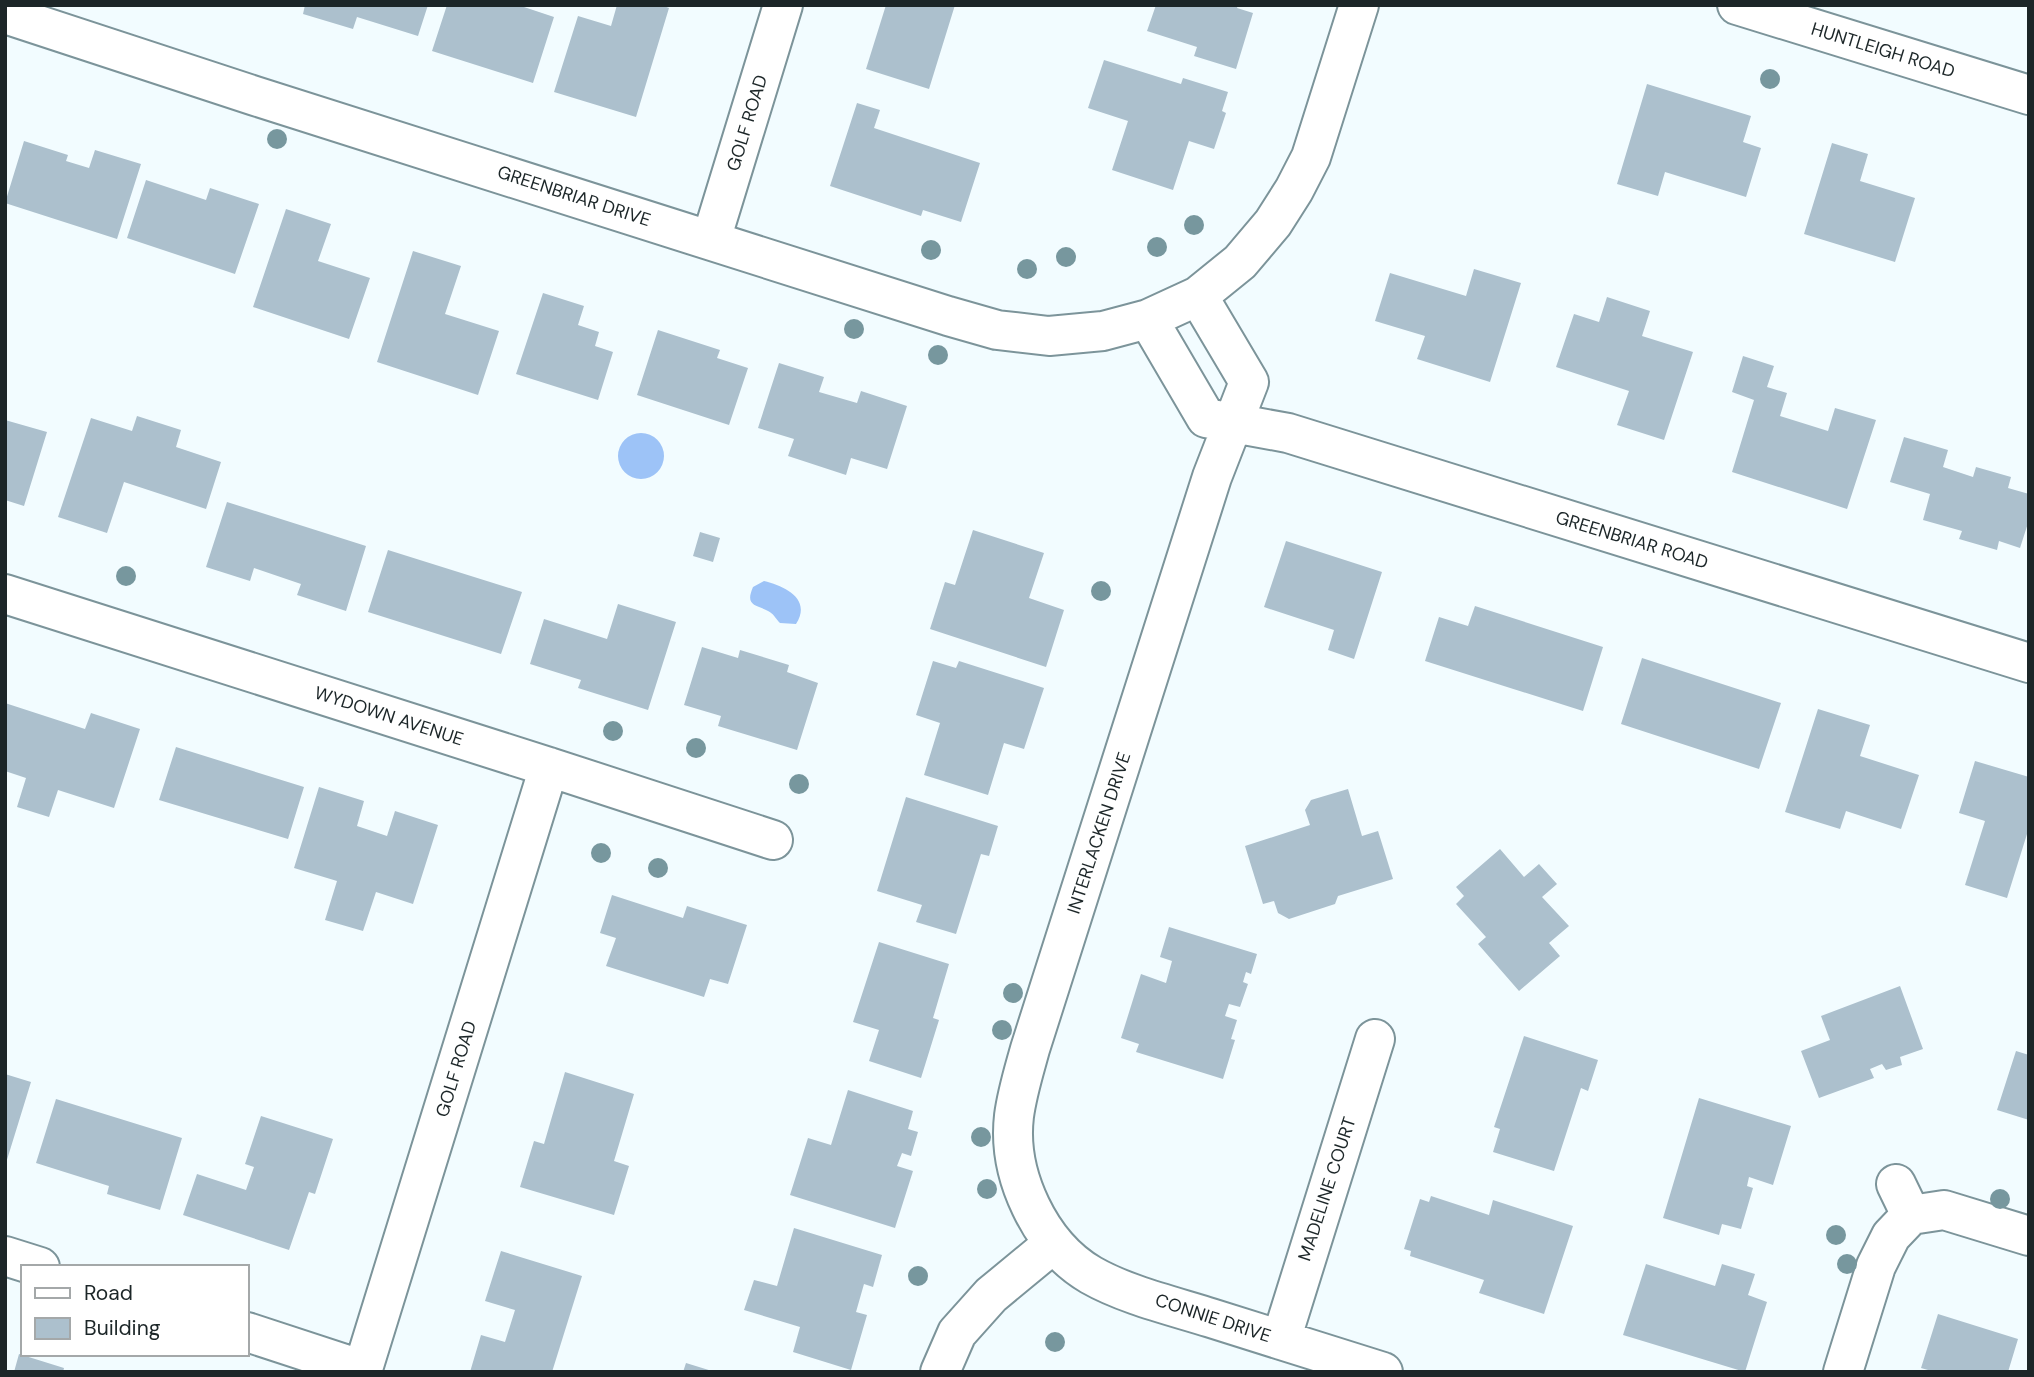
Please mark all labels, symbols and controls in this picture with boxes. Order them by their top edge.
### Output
street label: HUNTLEIGH ROAD [1808,17,1958,83]
street label: GOLF ROAD [721,72,773,174]
street label: GREENBRIAR DRIVE [494,160,654,232]
street label: GREENBRIAR ROAD [1553,505,1711,575]
street label: WYDOWN AVENUE [311,681,467,751]
street label: INTERLACKEN DRIVE [1062,749,1136,917]
street label: GOLF ROAD [430,1018,482,1120]
street label: MADELINE COURT [1292,1114,1362,1264]
legend [21,1265,248,1356]
text: Road [84,1279,133,1307]
street label: CONNIE DRIVE [1152,1288,1274,1348]
text: Building [84,1314,161,1342]

